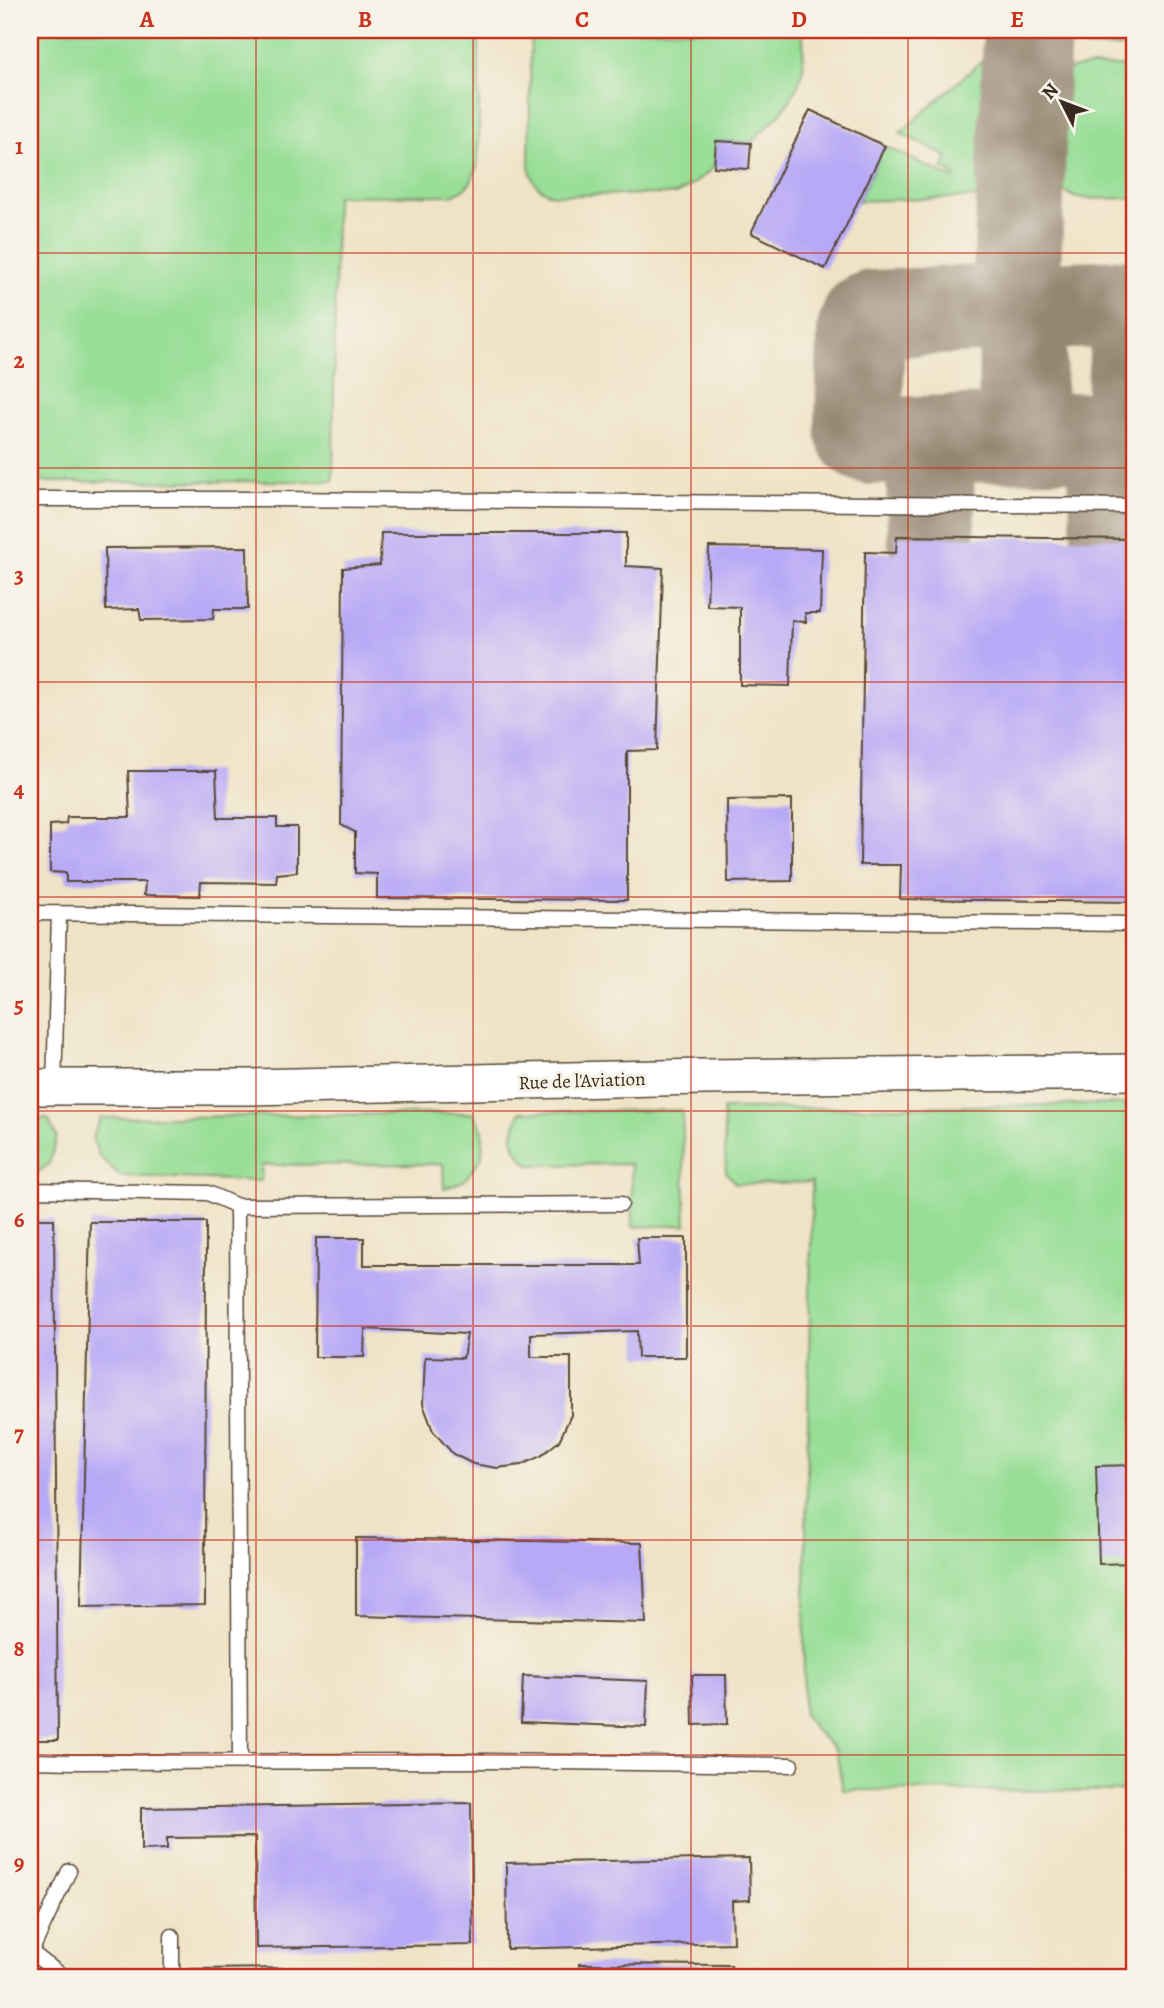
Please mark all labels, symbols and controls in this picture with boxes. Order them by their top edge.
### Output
text: A [139,4,155,35]
text: B [358,4,372,35]
text: C [575,4,589,35]
text: D [791,4,807,35]
text: E [1010,4,1024,35]
north arrow [1028,66,1098,136]
text: N [1036,77,1065,105]
text: 1 [15,131,23,162]
text: 2 [13,345,25,376]
text: 3 [14,560,24,591]
text: 4 [14,774,25,805]
text: 5 [14,989,24,1020]
street label: Rue de l'Aviation [518,1066,646,1096]
text: 6 [14,1204,25,1235]
text: 7 [14,1418,24,1449]
text: 8 [13,1633,25,1664]
text: 9 [14,1847,24,1878]

